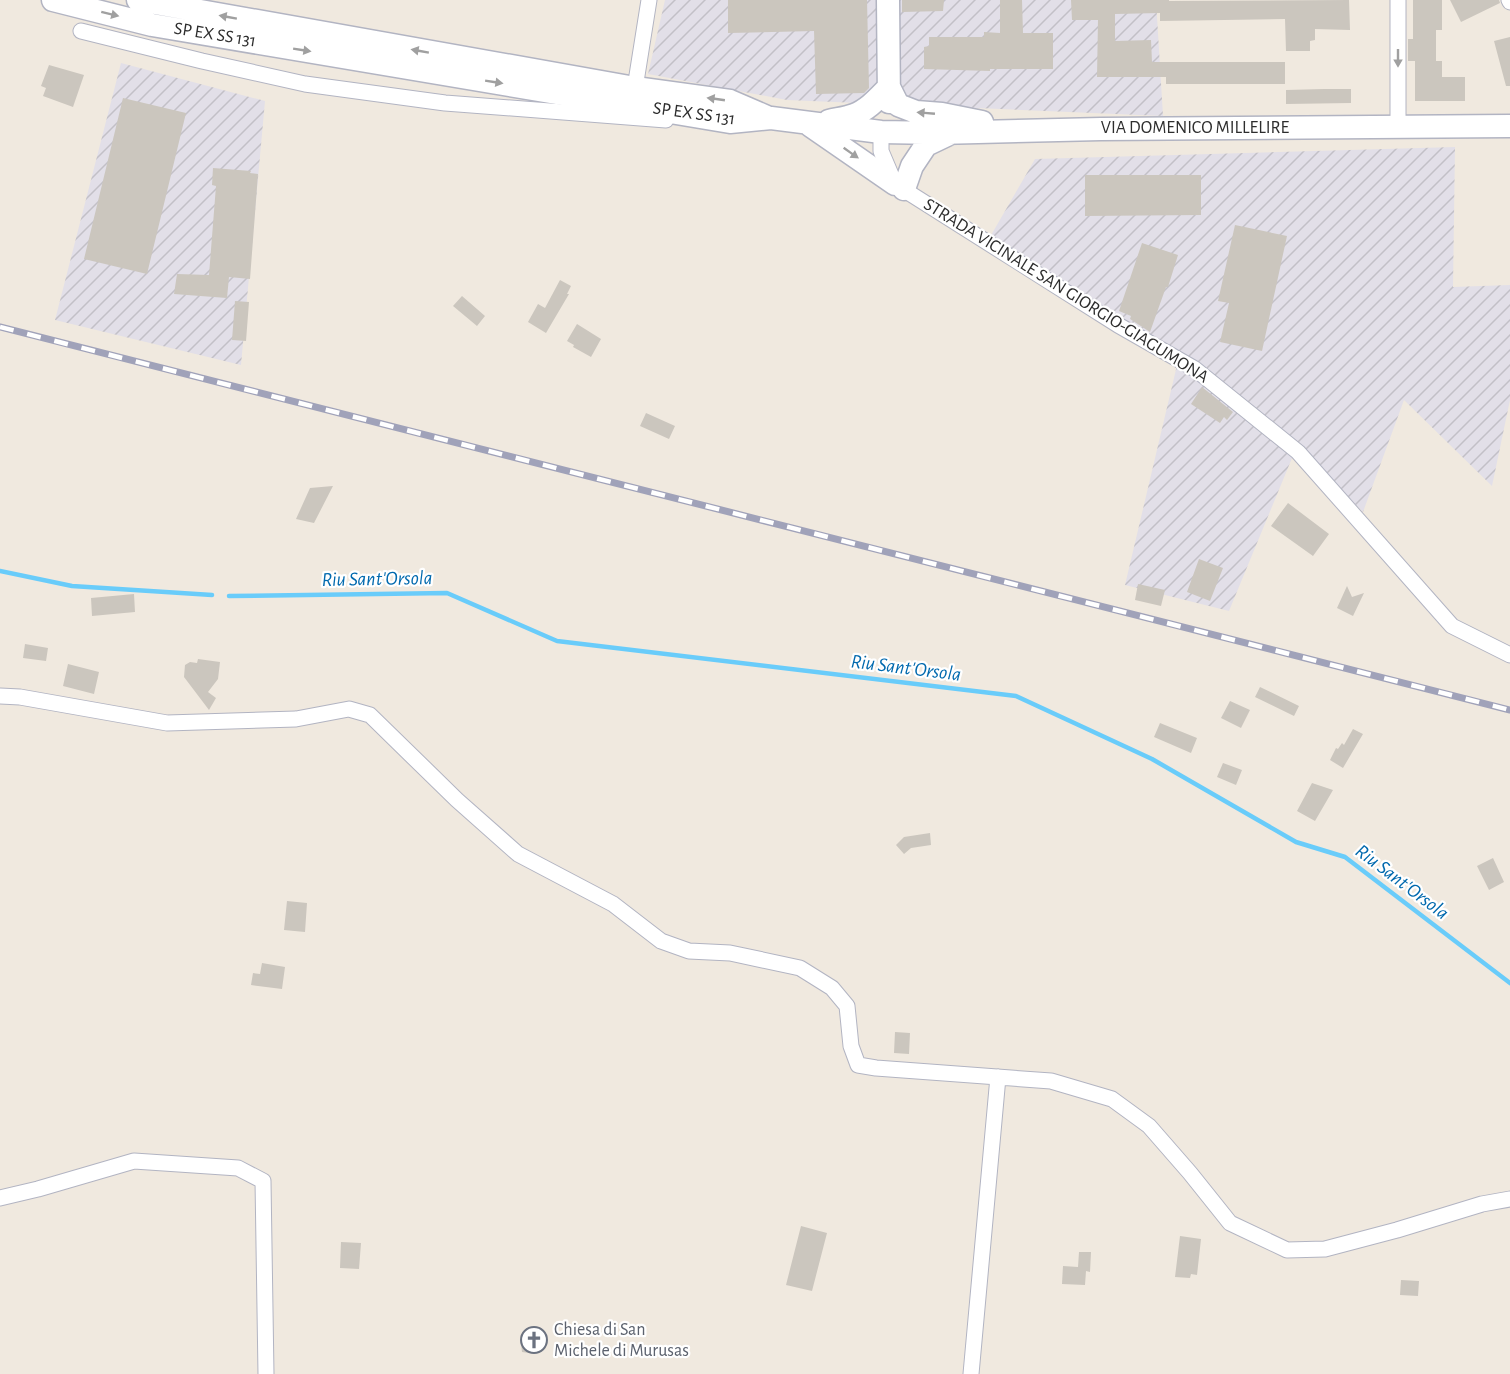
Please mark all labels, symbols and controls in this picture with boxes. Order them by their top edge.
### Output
one-way arrow [101,10,119,20]
one-way arrow [219,12,238,21]
street label: SP EX SS 131 [173,20,257,50]
one-way arrow [292,46,311,55]
one-way arrow [411,46,430,55]
one-way arrow [1393,49,1403,68]
one-way arrow [485,78,504,87]
one-way arrow [707,95,726,104]
street label: SP EX SS 131 [652,99,736,129]
one-way arrow [917,108,936,118]
street label: VIA DOMENICO MILLELIRE [1101,119,1290,137]
one-way arrow [843,147,859,159]
street label: STRADA VICINALE SAN GIORGIO-GIAGUMONA [920,195,1212,387]
water label: Riu Sant'Orsola [321,568,433,590]
water label: Riu Sant'Orsola [850,651,962,685]
water label: Riu Sant'Orsola [1352,841,1452,923]
place label: Chiesa di San Michele di Murusas [554,1321,689,1360]
church icon: Chiesa di San Michele di Murusas [519,1325,549,1355]

